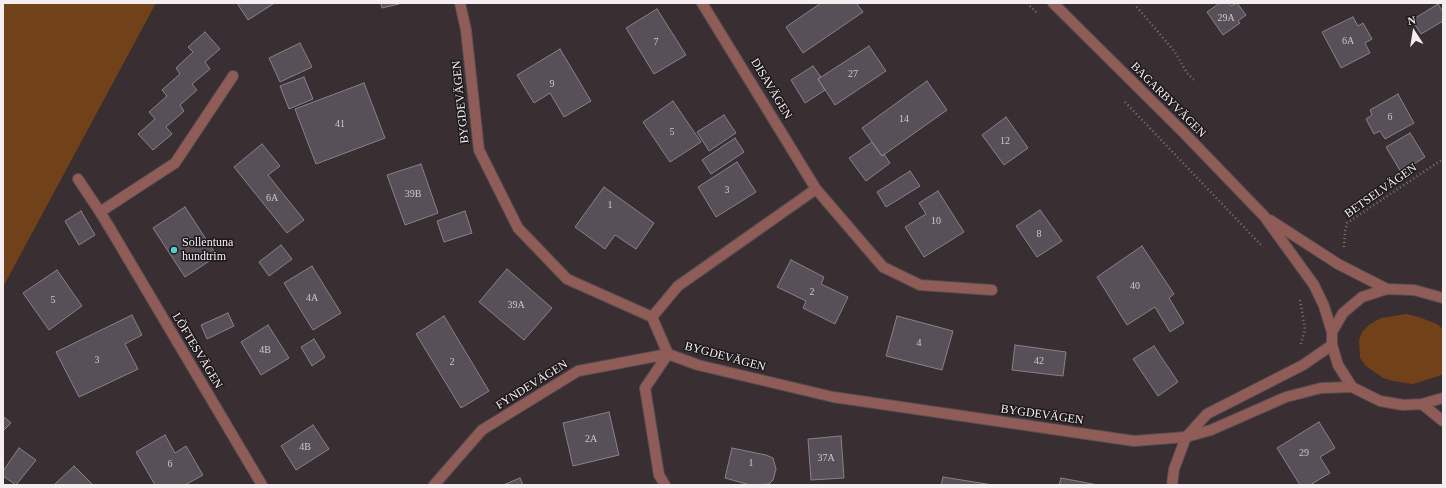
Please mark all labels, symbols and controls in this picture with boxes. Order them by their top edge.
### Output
house number: 29A [1217,12,1235,24]
north arrow [1394,12,1434,52]
text: N [1406,14,1417,27]
house number: 6A [1342,35,1354,47]
house number: 7 [654,36,658,48]
street label: DISAVÄGEN [747,56,795,122]
street label: BAGARBYVÄGEN [1127,59,1209,141]
street label: BYGDEVÄGEN [449,60,473,144]
house number: 27 [848,68,858,80]
house number: 9 [550,78,554,90]
house number: 6 [1388,111,1392,123]
house number: 14 [899,113,909,125]
house number: 41 [335,118,345,130]
house number: 5 [670,126,674,138]
house number: 12 [1000,135,1010,147]
street label: BETSELVÄGEN [1342,161,1420,221]
house number: 3 [724,184,730,196]
house number: 39B [405,188,421,200]
house number: 6A [266,192,278,204]
house number: 1 [608,199,612,211]
house number: 10 [931,215,941,227]
house number: 8 [1036,228,1042,240]
place label: Sollentuna hundtrim [182,236,233,264]
marker: Sollentuna hundtrim [169,245,179,255]
house number: 40 [1130,280,1140,292]
house number: 2 [810,286,814,298]
house number: 4A [306,292,318,304]
house number: 5 [50,294,56,306]
house number: 39A [507,299,525,311]
street label: LÖFTESVÄGEN [169,310,225,392]
house number: 4 [916,337,922,349]
street label: BYGDEVÄGEN [683,339,767,375]
house number: 4B [259,344,271,356]
house number: 3 [94,354,100,366]
house number: 42 [1034,355,1044,367]
house number: 2 [450,356,454,368]
street label: FYNDEVÄGEN [493,357,571,413]
street label: BYGDEVÄGEN [1000,402,1084,428]
house number: 2A [585,433,597,445]
house number: 4B [299,441,311,453]
house number: 29 [1299,447,1309,459]
house number: 37A [817,452,835,464]
house number: 1 [748,457,754,469]
house number: 6 [168,458,172,470]

